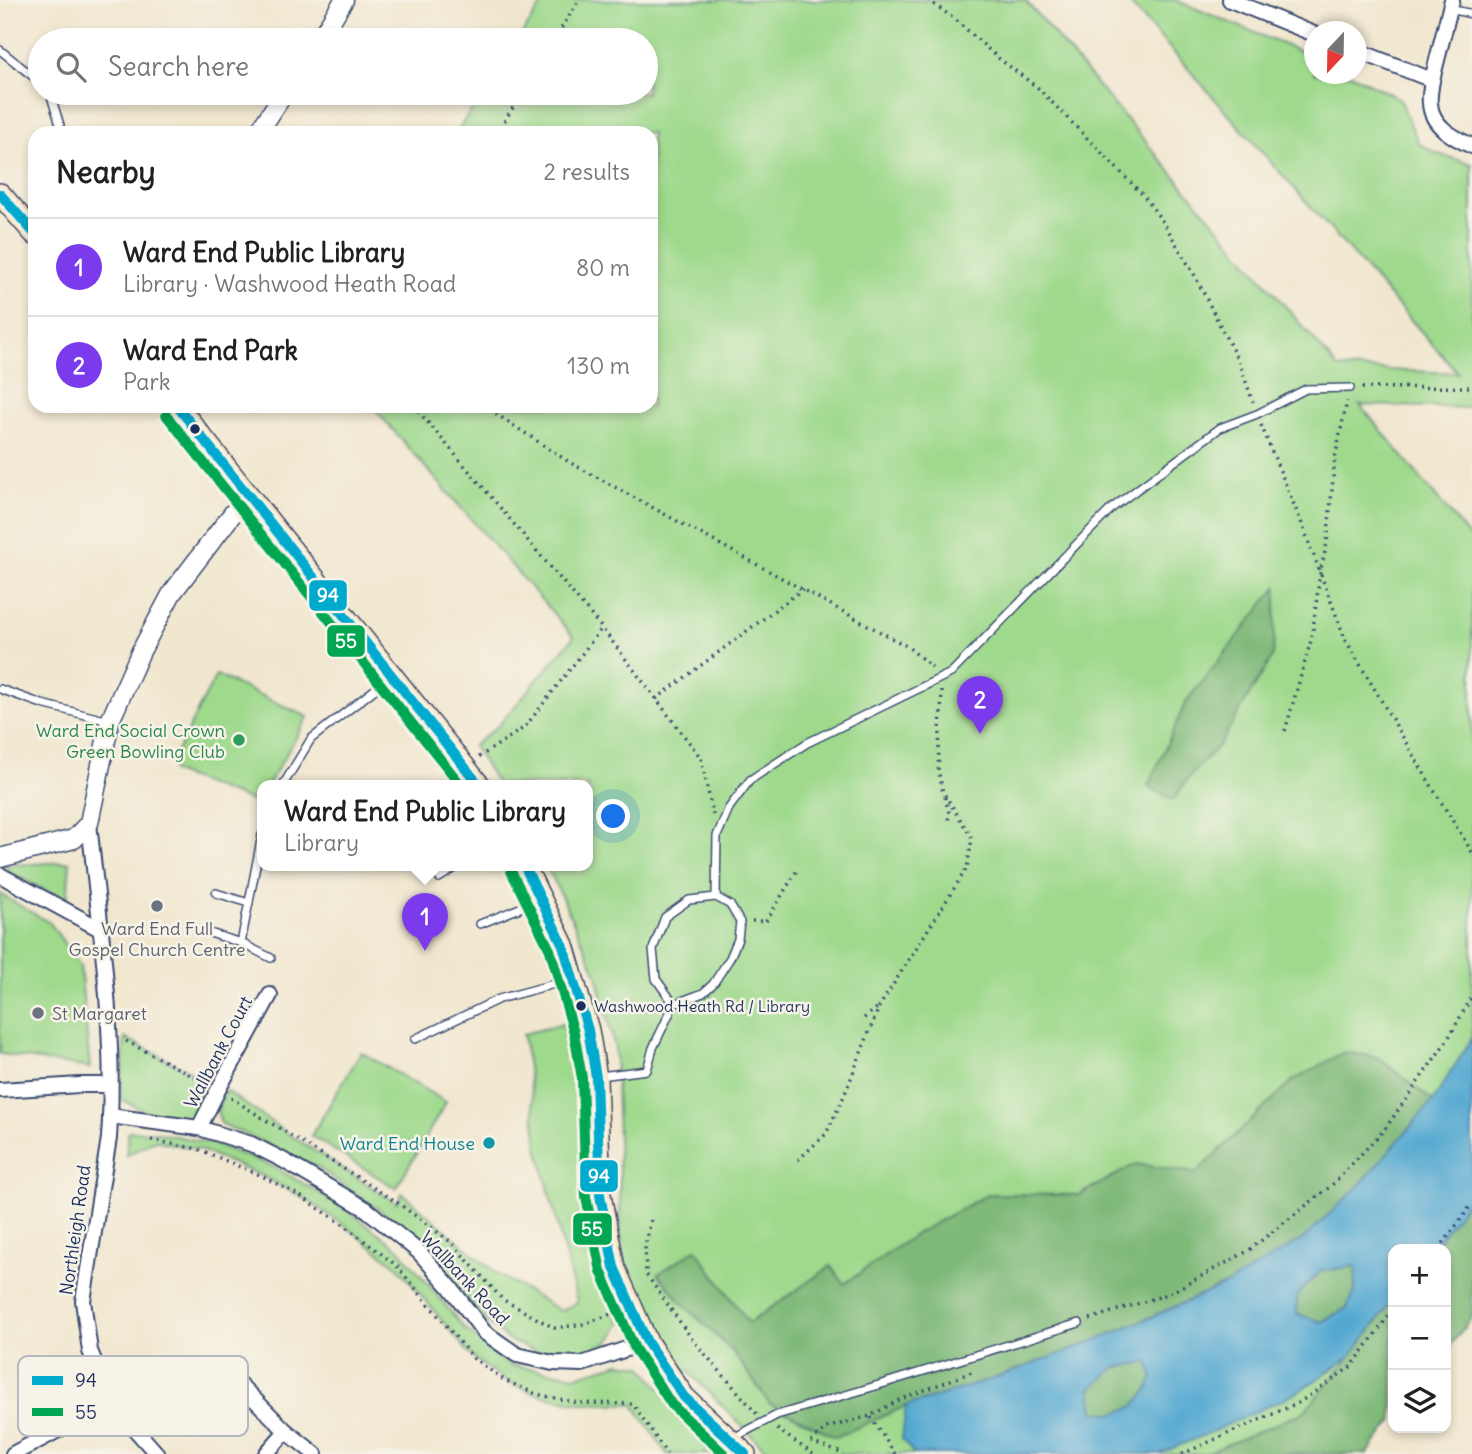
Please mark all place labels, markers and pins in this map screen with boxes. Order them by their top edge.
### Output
unlabelled marker [188,422,202,436]
pin: 2 [957,676,1003,734]
place label: Ward End Social Crown Green Bowling Club [36,719,225,763]
marker: Ward End Social Crown Green Bowling Club [231,732,247,748]
pin: 1 [402,893,448,951]
marker: Ward End Full Gospel Church Centre [149,898,165,914]
place label: Ward End Full Gospel Church Centre [68,917,246,961]
place label: Washwood Heath Rd / Library [594,996,810,1016]
marker: Washwood Heath Rd / Library [574,999,588,1013]
place label: St Margaret [52,1002,147,1025]
marker: St Margaret [30,1005,46,1021]
place label: Ward End House [340,1132,475,1155]
marker: Ward End House [481,1135,497,1151]

